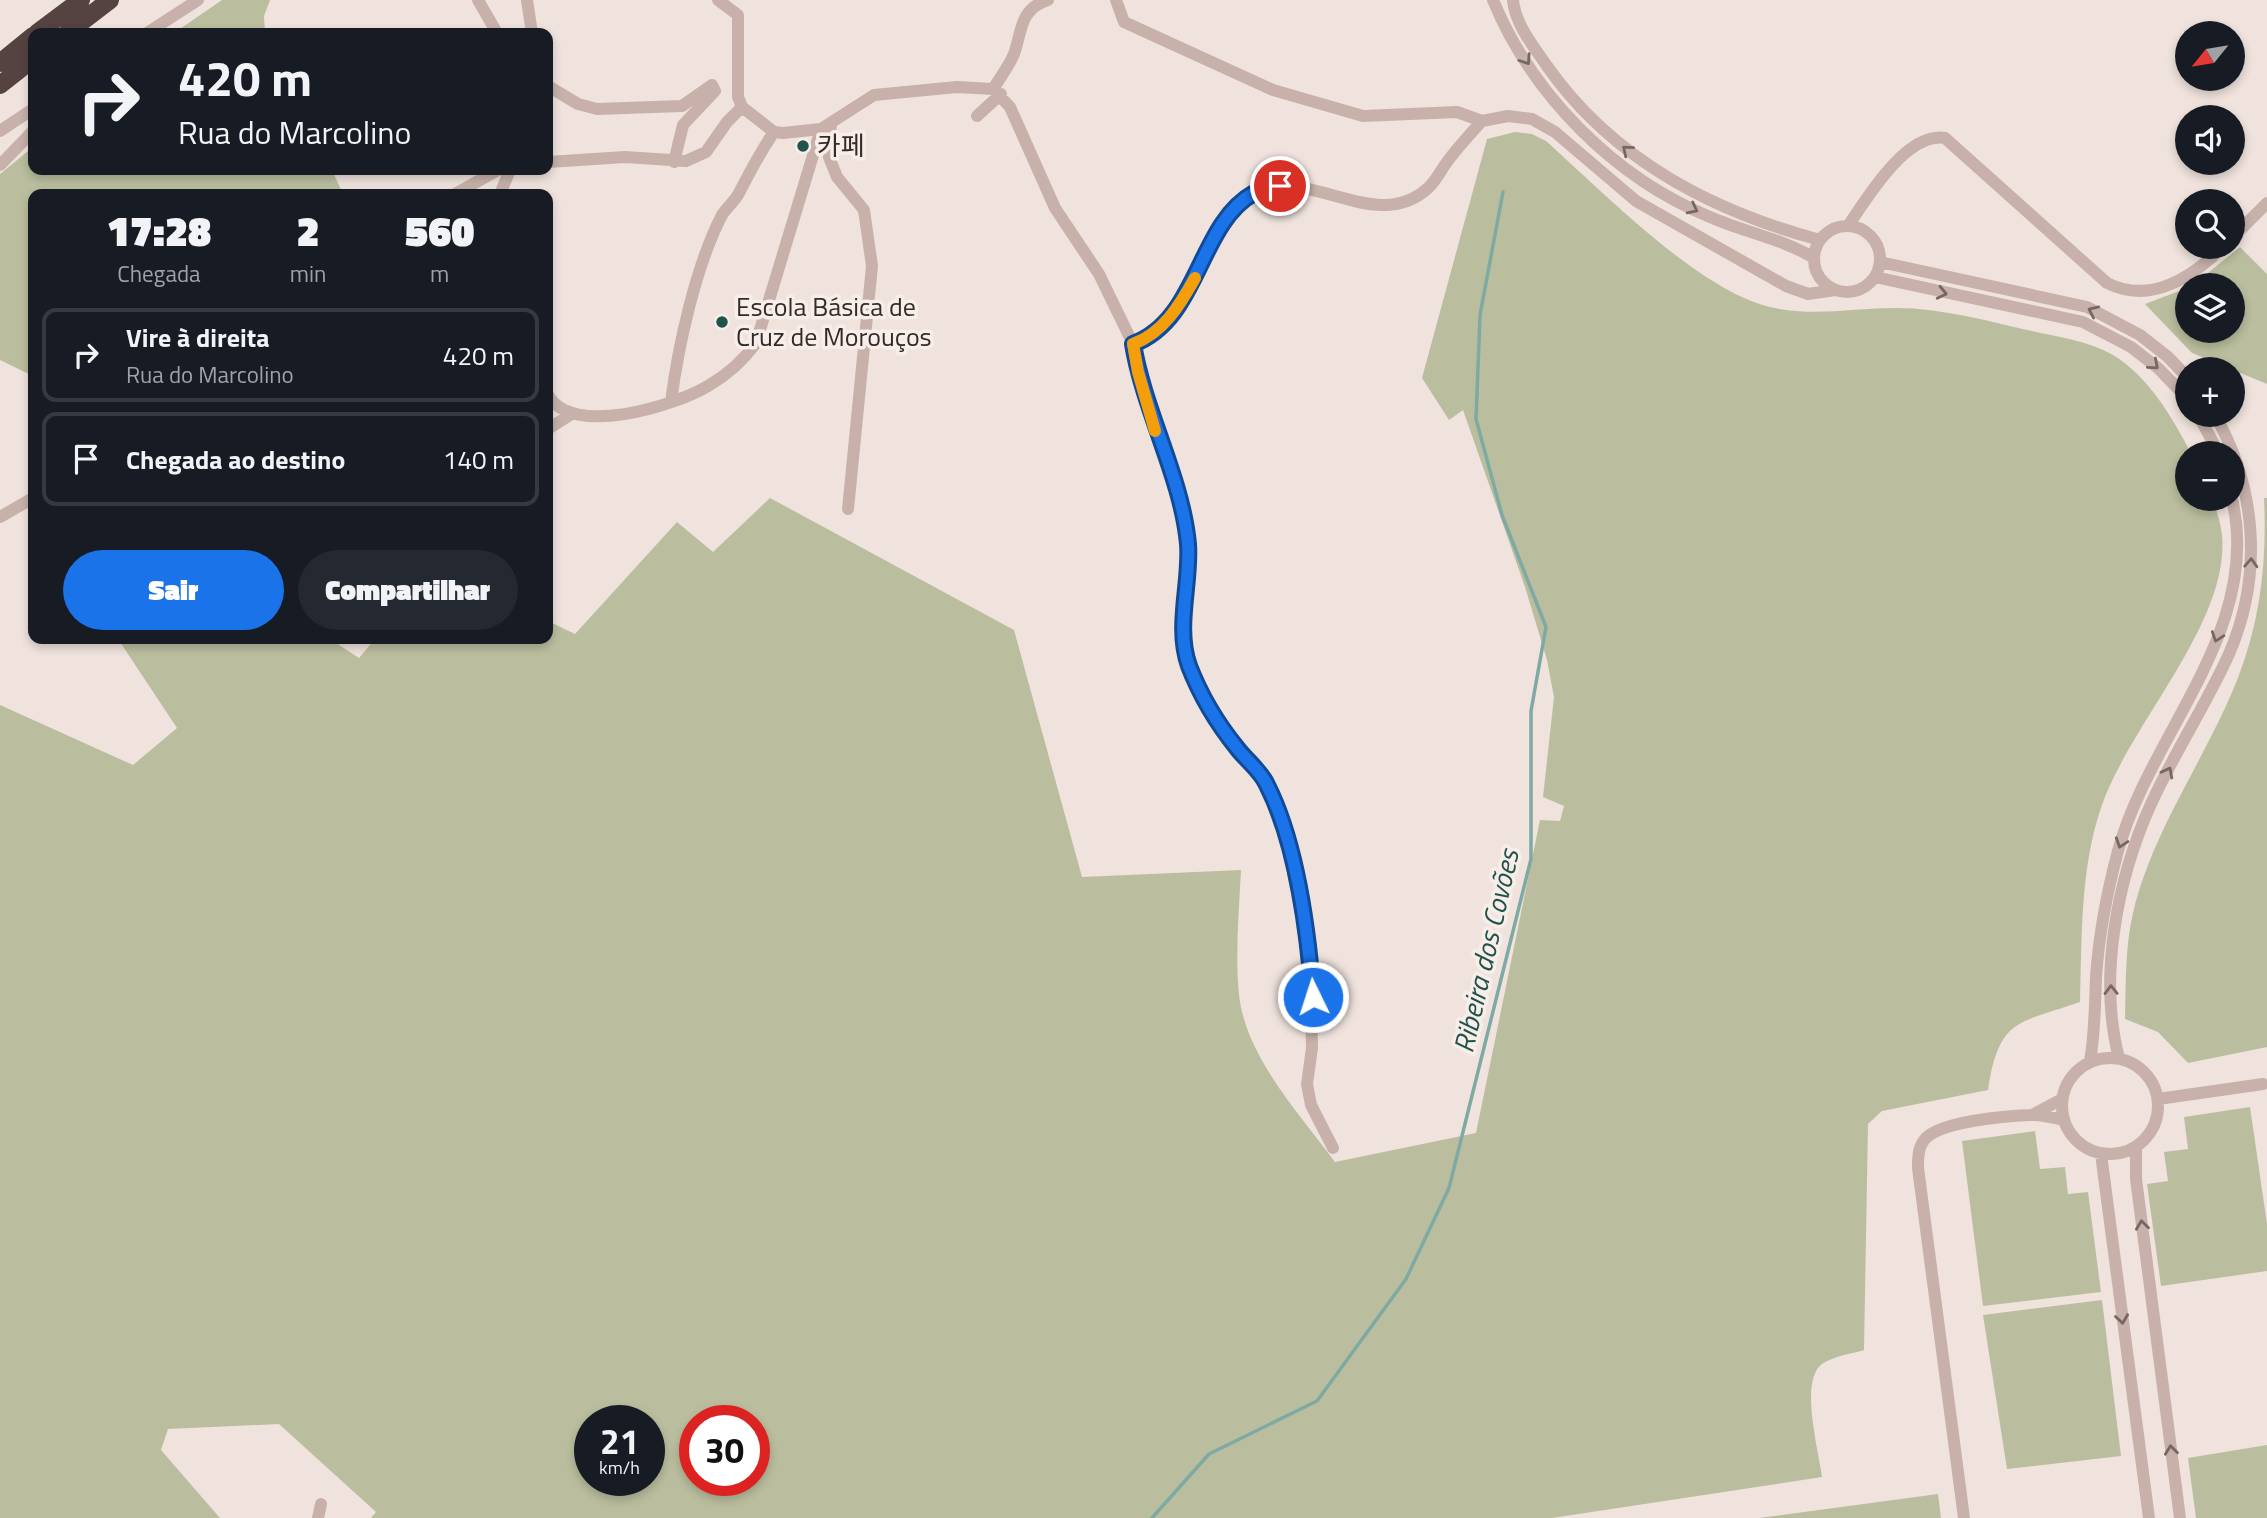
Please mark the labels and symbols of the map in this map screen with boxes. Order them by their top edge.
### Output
north arrow [2175,21,2245,91]
one-way arrow [1518,52,1531,65]
place label: 카페 [817,126,865,165]
marker: 카페 [795,138,811,154]
one-way arrow [1622,146,1635,158]
pin [1250,156,1310,216]
one-way arrow [1686,201,1698,214]
one-way arrow [1936,284,1948,299]
place label: Escola Básica de Cruz de Morouços [736,287,932,356]
one-way arrow [2088,305,2100,319]
marker: Escola Básica de Cruz de Morouços [714,314,730,330]
one-way arrow [2145,357,2158,369]
one-way arrow [2243,557,2258,568]
one-way arrow [2211,631,2225,643]
one-way arrow [2159,767,2173,780]
one-way arrow [2115,836,2129,849]
water label: Ribeira dos Covões [1441,843,1530,1057]
position arrow [1276,960,1350,1034]
one-way arrow [2103,985,2119,995]
one-way arrow [2134,1219,2149,1231]
one-way arrow [2115,1313,2130,1324]
speed limit sign: 30 [679,1405,770,1496]
one-way arrow [2163,1444,2178,1456]

